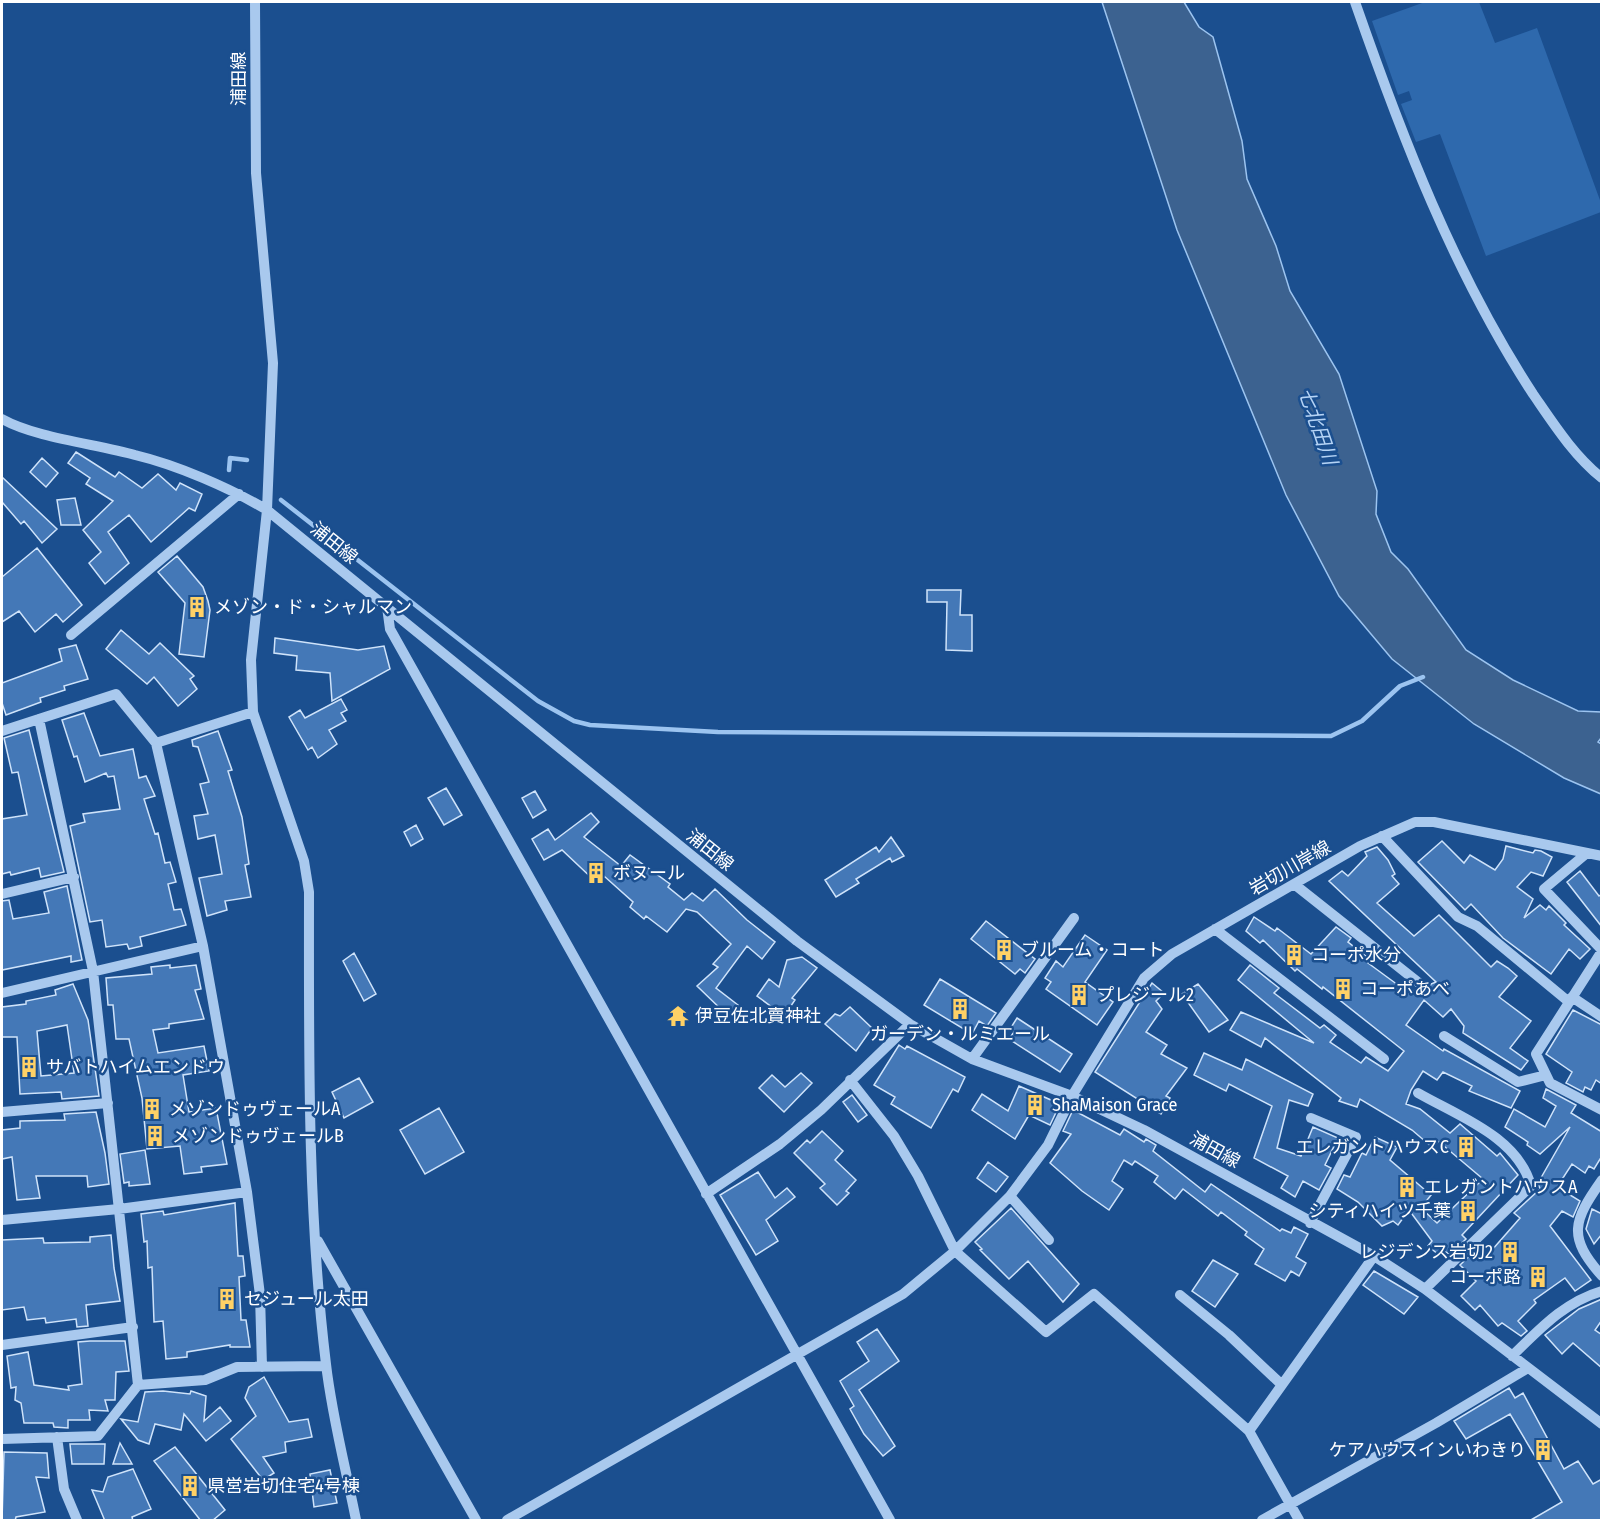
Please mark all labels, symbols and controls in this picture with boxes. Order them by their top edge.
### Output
street label: 浦田線 [228,52,250,106]
water label: 七北田川 [1294,384,1343,470]
street label: 浦田線 [306,517,362,569]
building icon: メゾン・ド・シャルマン [185,595,209,619]
place label: メゾン・ド・シャルマン [214,596,412,618]
street label: 浦田線 [682,824,738,876]
street label: 岩切川岸線 [1246,836,1334,900]
building icon: ボヌール [584,861,608,885]
place label: ボヌール [613,862,685,884]
building icon: ブルーム・コート [992,938,1016,962]
place label: ブルーム・コート [1021,939,1164,961]
building icon: コーポ水分 [1282,943,1306,967]
place label: コーポ水分 [1311,944,1401,966]
building icon: コーポあべ [1331,977,1355,1001]
place label: コーポあべ [1360,978,1450,1000]
building icon: プレジール2 [1067,983,1091,1007]
place label: プレジール2 [1096,984,1194,1006]
building icon: ガーデン・ルミエール [948,997,972,1021]
temple icon: 伊豆佐北賣神社 [666,1004,690,1028]
place label: 伊豆佐北賣神社 [695,1005,821,1027]
place label: ガーデン・ルミエール [870,1023,1050,1045]
building icon: サバトハイムエンドウ [17,1055,41,1079]
place label: サバトハイムエンドウ [46,1056,225,1078]
building icon: ShaMaison Grace [1023,1093,1047,1117]
place label: ShaMaison Grace [1052,1094,1177,1116]
building icon: メゾンドゥヴェールA [140,1097,164,1121]
place label: メゾンドゥヴェールA [169,1098,341,1120]
building icon: メゾンドゥヴェールB [143,1124,167,1148]
place label: メゾンドゥヴェールB [172,1125,344,1147]
street label: 浦田線 [1186,1127,1244,1173]
building icon: エレガントハウスC [1454,1135,1478,1159]
place label: エレガントハウスC [1296,1136,1449,1158]
building icon: エレガントハウスA [1395,1175,1419,1199]
place label: エレガントハウスA [1424,1176,1578,1198]
building icon: シティハイツ千葉 [1456,1199,1480,1223]
place label: シティハイツ千葉 [1308,1200,1451,1222]
building icon: レジデンス岩切2 [1498,1240,1522,1264]
place label: レジデンス岩切2 [1359,1241,1493,1263]
building icon: コーポ路 [1526,1265,1550,1289]
place label: コーポ路 [1449,1266,1521,1288]
building icon: セジュール太田 [215,1287,239,1311]
place label: セジュール太田 [244,1288,369,1310]
building icon: ケアハウスインいわきり [1531,1438,1555,1462]
place label: ケアハウスインいわきり [1329,1439,1526,1461]
building icon: 県営岩切住宅4号棟 [178,1474,202,1498]
place label: 県営岩切住宅4号棟 [207,1475,360,1497]

